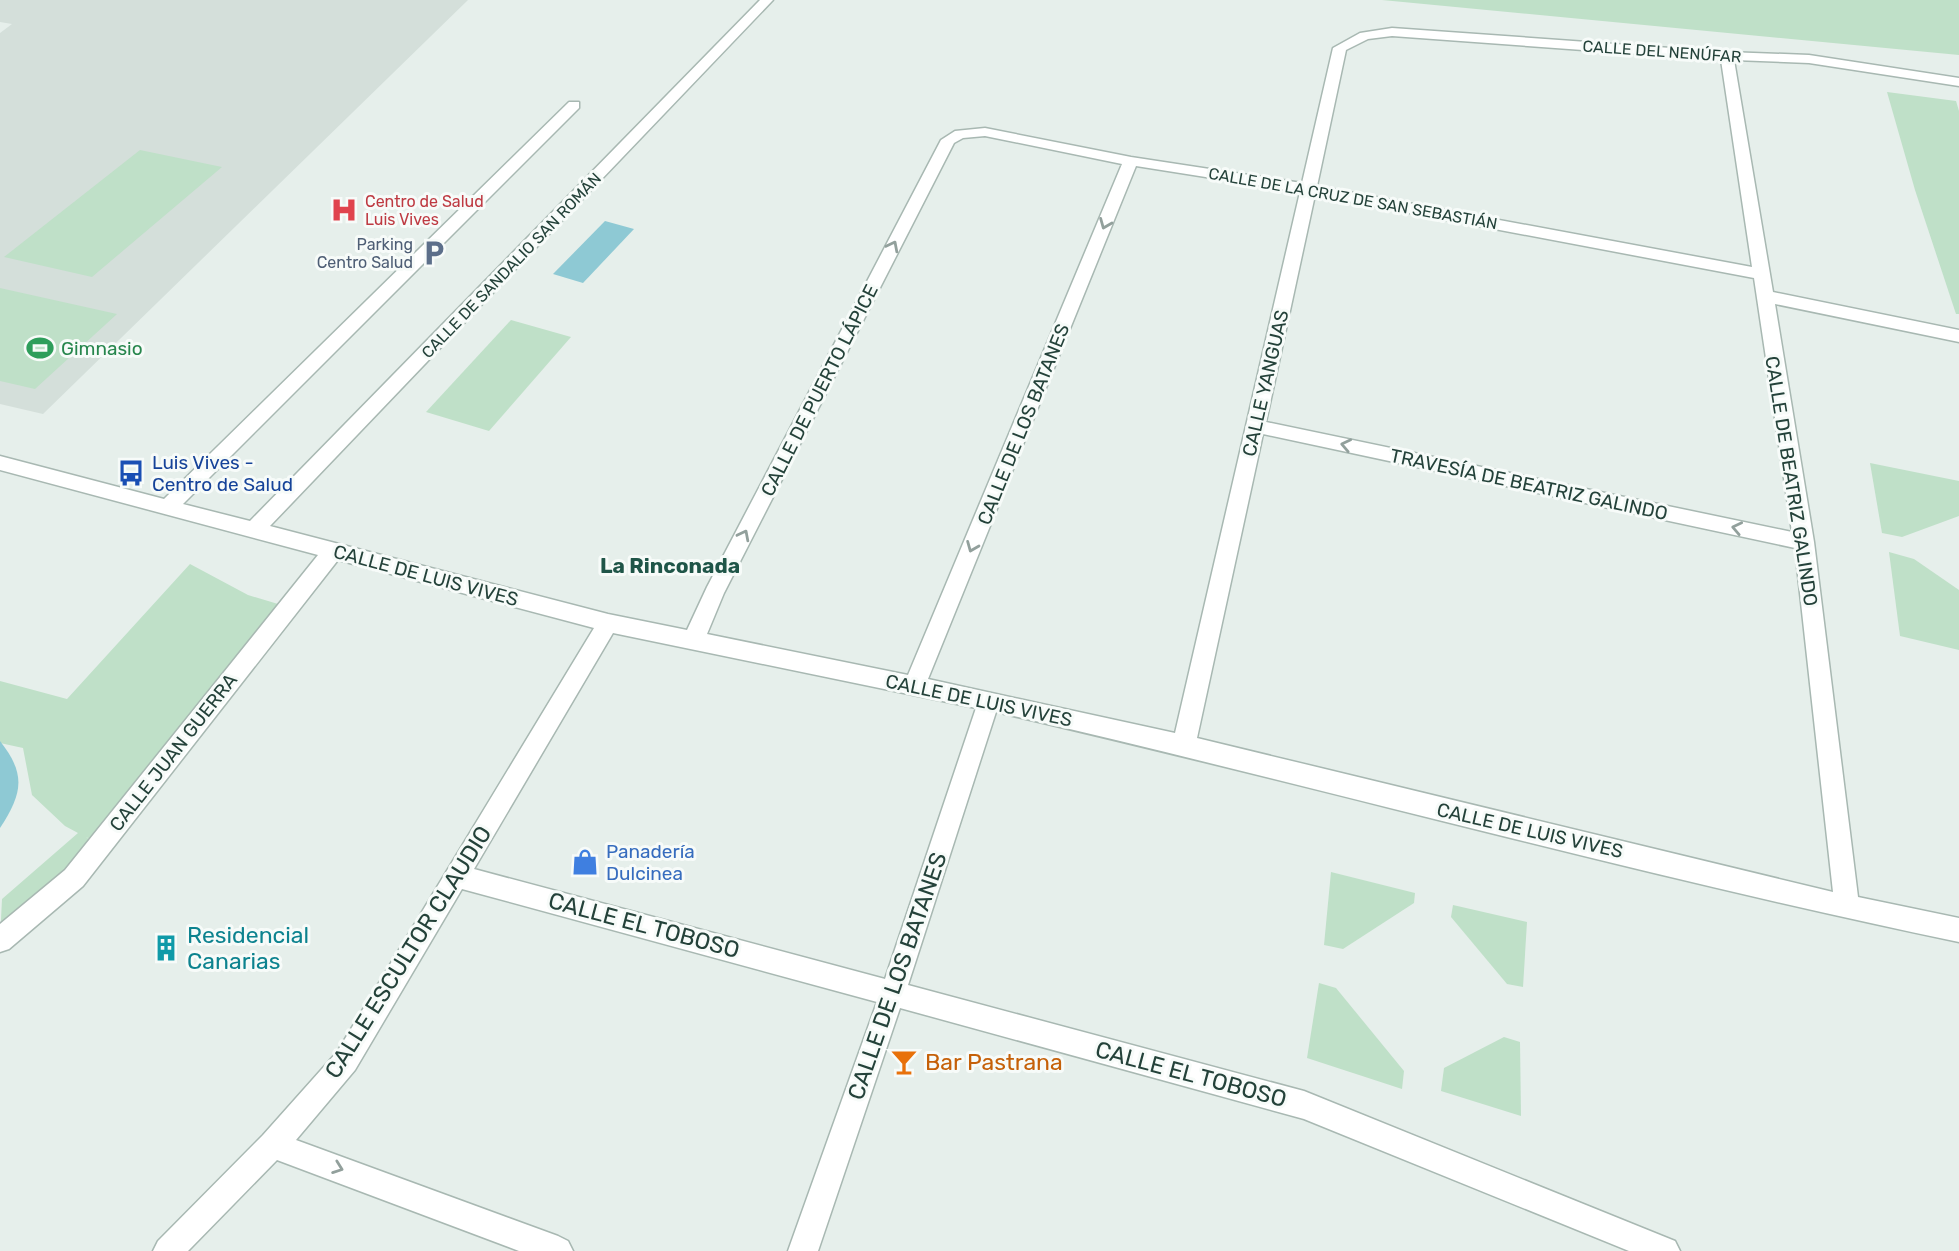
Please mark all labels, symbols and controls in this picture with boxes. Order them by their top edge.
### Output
street label: CALLE DEL NENÚFAR [1582,35,1742,67]
street label: CALLE DE LA CRUZ DE SAN SEBASTIÁN [1207,164,1499,233]
street label: CALLE DE SANDALIO SAN ROMÁN [418,169,605,362]
place label: Centro de Salud Luis Vives [365,192,484,229]
hospital icon: Centro de Salud Luis Vives [329,195,359,225]
one-way arrow [1100,217,1114,229]
place label: Parking Centro Salud [317,235,413,272]
parking icon: Parking Centro Salud [419,238,449,268]
one-way arrow [885,241,899,253]
street label: CALLE DE PUERTO LÁPICE [756,280,883,500]
street label: CALLE YANGUAS [1237,308,1294,459]
street label: CALLE DE LOS BATANES [973,320,1074,528]
sports icon: Gimnasio [25,333,55,363]
place label: Gimnasio [61,337,143,360]
street label: CALLE DE BEATRIZ GALINDO [1760,354,1823,608]
one-way arrow [1341,439,1353,454]
street label: TRAVESÍA DE BEATRIZ GALINDO [1388,444,1670,525]
place label: Luis Vives - Centro de Salud [152,451,293,496]
bus stop icon: Luis Vives - Centro de Salud [116,458,146,488]
one-way arrow [1731,521,1743,536]
one-way arrow [735,530,749,542]
street label: CALLE DE LUIS VIVES [331,540,521,611]
one-way arrow [966,540,980,553]
district label: La Rinconada [600,553,740,578]
street label: CALLE JUAN GUERRA [105,669,242,836]
street label: CALLE DE LUIS VIVES [883,669,1074,732]
street label: CALLE DE LUIS VIVES [1435,798,1625,863]
street label: CALLE ESCULTOR CLAUDIO [319,821,497,1083]
place label: Panadería Dulcinea [606,840,695,885]
shop icon: Panadería Dulcinea [570,847,600,877]
street label: CALLE DE LOS BATANES [841,849,953,1103]
street label: CALLE EL TOBOSO [545,886,743,964]
place label: Residencial Canarias [187,921,309,975]
building icon: Residencial Canarias [151,933,181,963]
street label: CALLE EL TOBOSO [1092,1035,1290,1113]
bar icon: Bar Pastrana [889,1047,919,1077]
place label: Bar Pastrana [925,1048,1063,1076]
one-way arrow [331,1160,343,1174]

